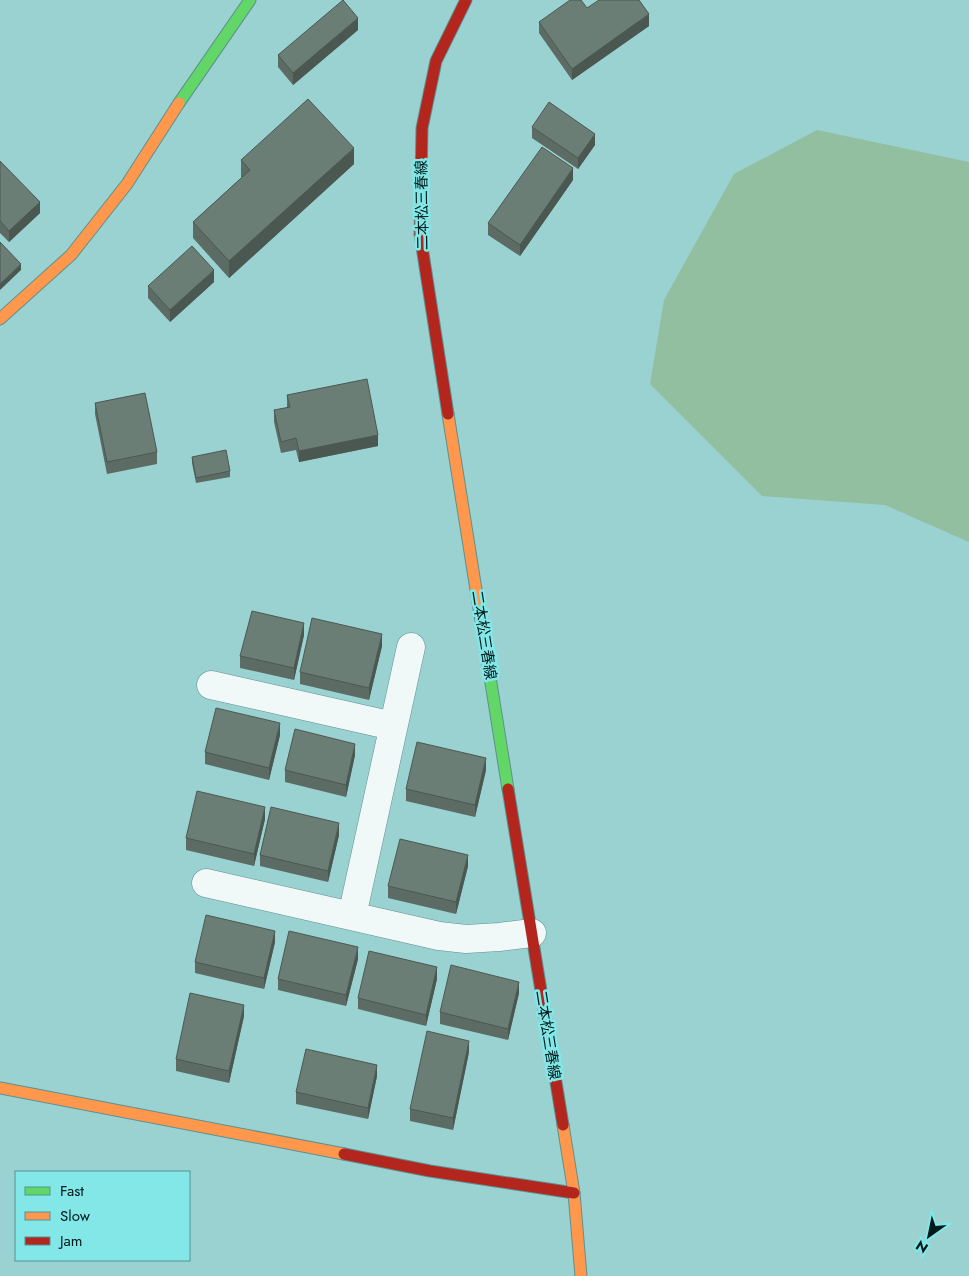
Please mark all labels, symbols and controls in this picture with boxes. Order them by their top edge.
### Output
street label: 二本松三春線 [410,160,434,250]
street label: 二本松三春線 [466,589,502,681]
street label: 二本松三春線 [530,989,566,1081]
legend [15,1171,190,1261]
text: Fast [60,1180,84,1202]
text: Slow [60,1205,91,1227]
north arrow [904,1211,954,1261]
text: Jam [58,1230,83,1252]
text: N [912,1235,932,1258]

